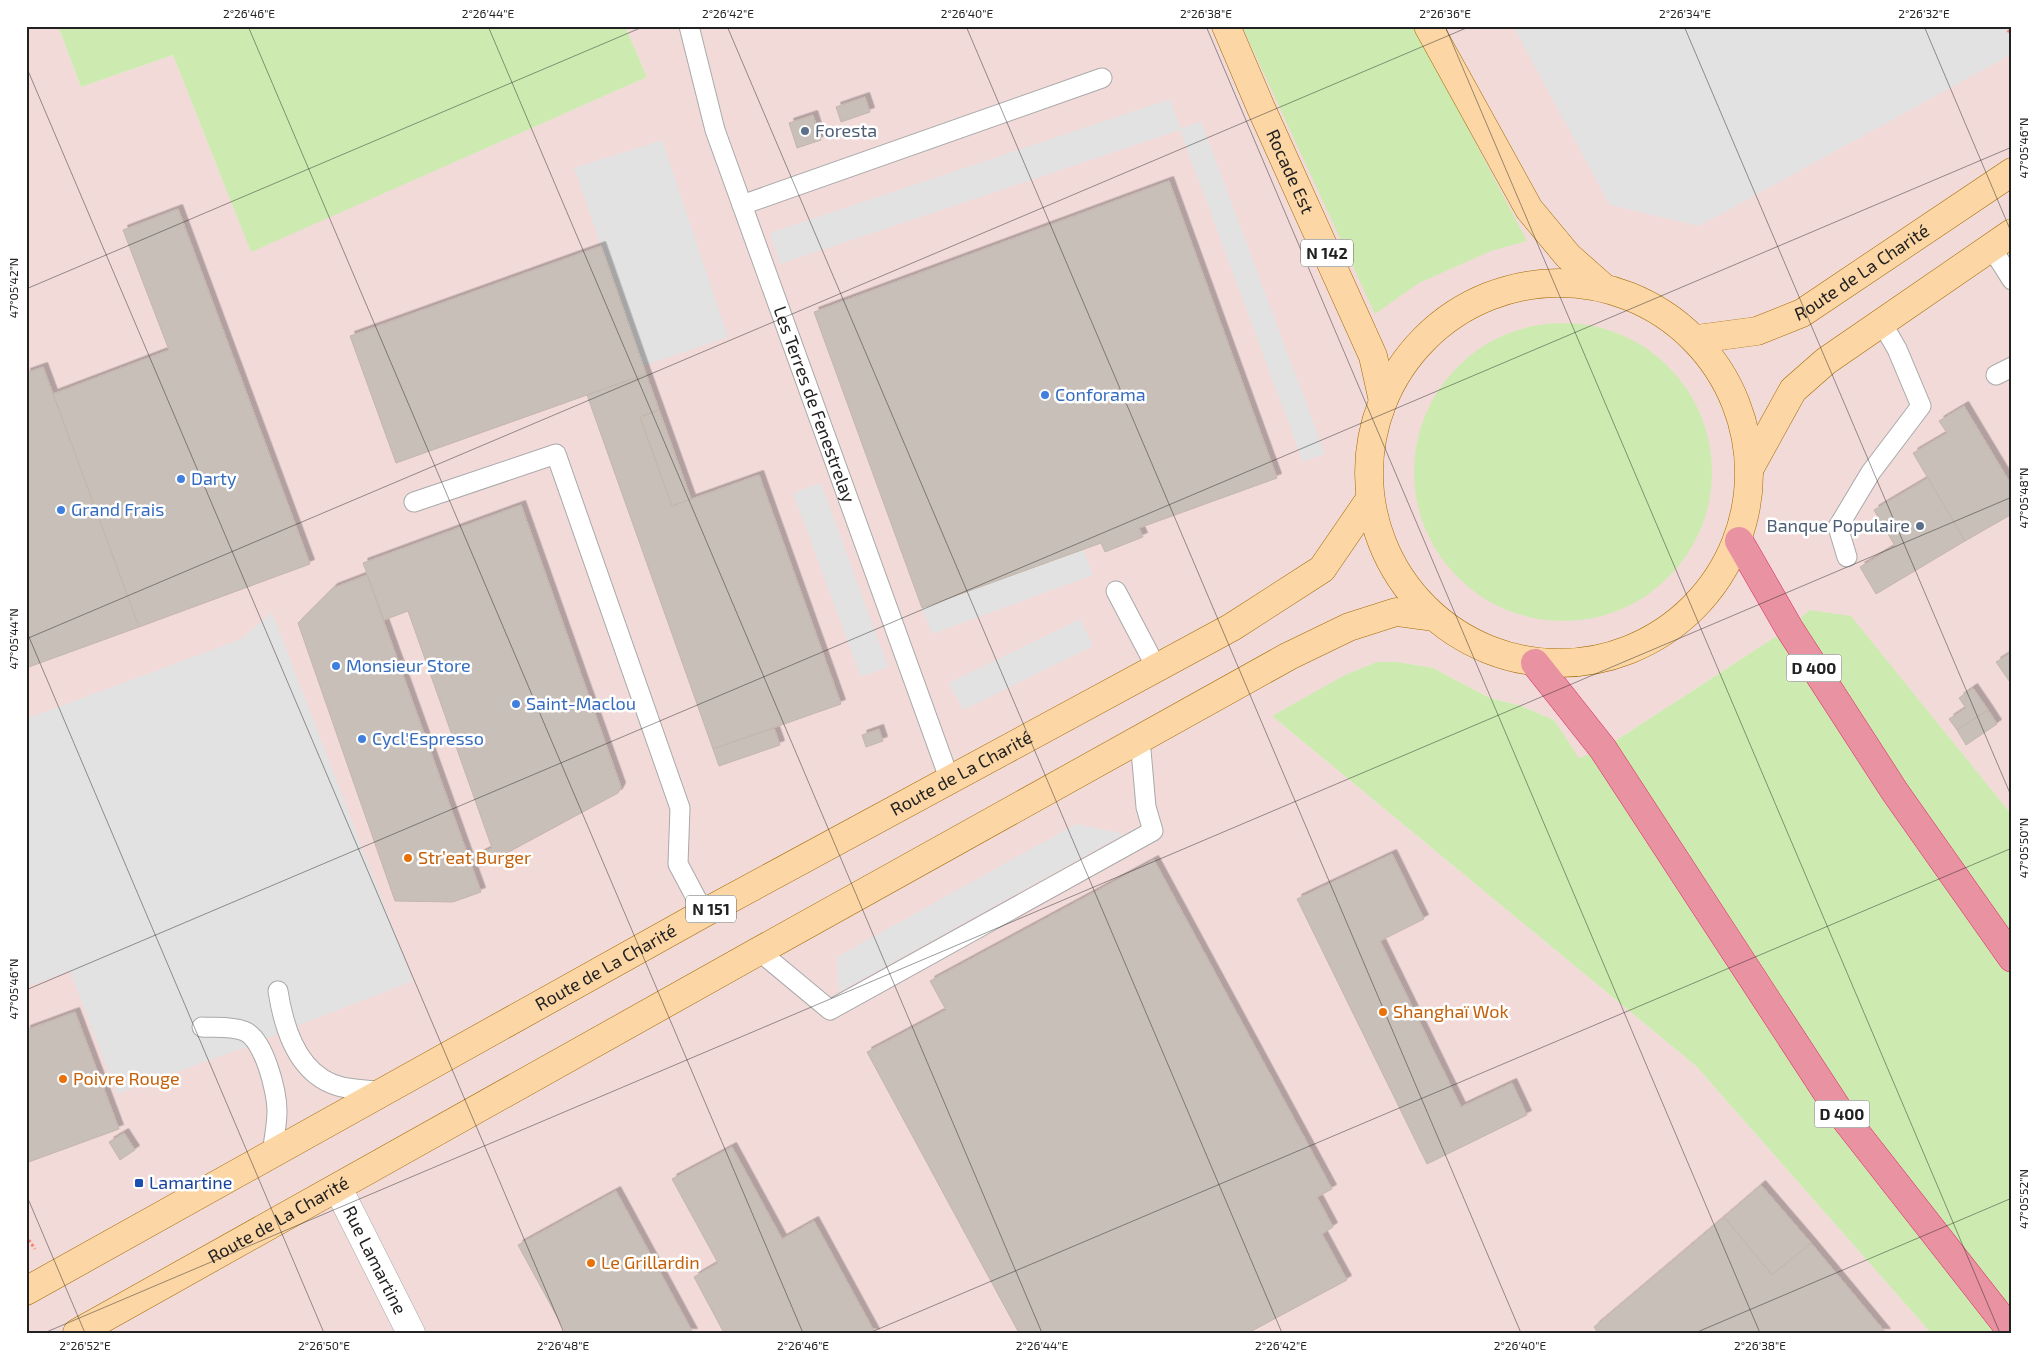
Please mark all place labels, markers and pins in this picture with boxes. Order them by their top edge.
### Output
place label: Foresta [815,119,877,141]
marker: Foresta [799,125,811,137]
place label: Conforama [1055,383,1146,405]
marker: Conforama [1039,389,1051,401]
place label: Darty [191,467,237,489]
marker: Darty [175,473,187,485]
place label: Grand Frais [71,498,164,520]
marker: Grand Frais [55,504,67,516]
place label: Banque Populaire [1767,514,1910,536]
marker: Banque Populaire [1914,520,1926,532]
place label: Monsieur Store [346,654,471,676]
marker: Monsieur Store [330,660,342,672]
place label: Saint-Maclou [526,692,636,714]
marker: Saint-Maclou [510,698,522,710]
place label: Cycl'Espresso [372,727,484,749]
marker: Cycl'Espresso [356,733,368,745]
place label: Str’eat Burger [418,846,531,868]
marker: Str’eat Burger [402,852,414,864]
place label: Shanghaï Wok [1393,1000,1509,1022]
marker: Shanghaï Wok [1377,1006,1389,1018]
place label: Poivre Rouge [73,1067,180,1089]
marker: Poivre Rouge [57,1073,69,1085]
place label: Lamartine [149,1171,232,1193]
marker: Lamartine [133,1177,145,1189]
place label: Le Grillardin [601,1251,700,1273]
marker: Le Grillardin [585,1257,597,1269]

